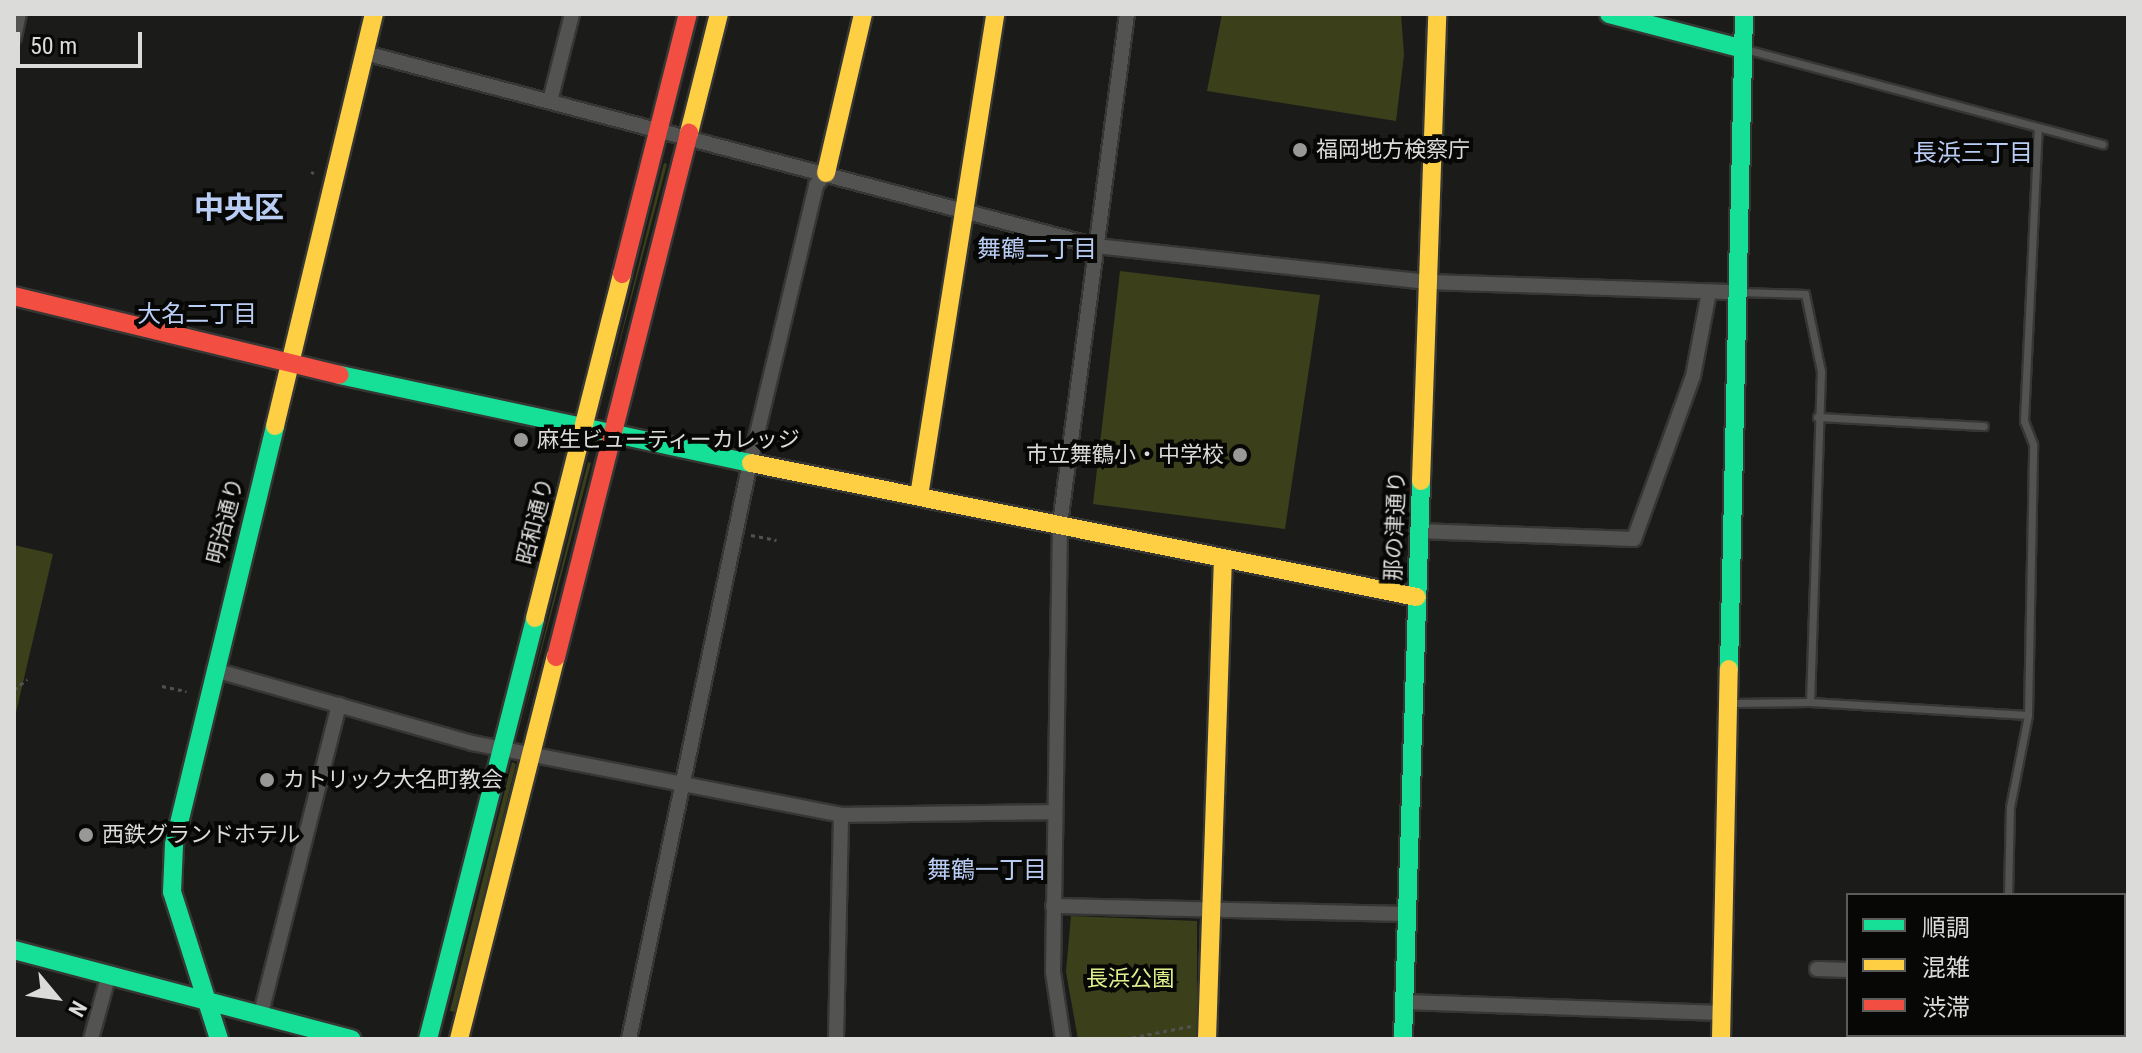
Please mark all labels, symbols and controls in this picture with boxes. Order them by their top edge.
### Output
scale bar [20,16,146,66]
text: 50 m [30,32,77,60]
place label: 福岡地方検察庁 [1316,137,1470,163]
district label: 長浜三丁目 [1913,140,2033,168]
marker: 福岡地方検察庁 [1291,141,1309,159]
district label: 中央区 [194,190,284,226]
district label: 舞鶴二丁目 [977,236,1097,264]
district label: 大名二丁目 [137,301,257,329]
place label: 麻生ビューティーカレッジ [537,427,801,453]
marker: 麻生ビューティーカレッジ [512,431,530,449]
place label: 市立舞鶴小・中学校 [1026,442,1224,468]
marker: 市立舞鶴小・中学校 [1231,446,1249,464]
street label: 那の津通り [1380,471,1410,581]
street label: 明治通り [202,475,248,567]
street label: 昭和通り [512,475,558,567]
place label: カトリック大名町教会 [283,767,503,793]
marker: カトリック大名町教会 [258,771,276,789]
place label: 西鉄グランドホテル [102,822,300,848]
marker: 西鉄グランドホテル [77,826,95,844]
district label: 舞鶴一丁目 [927,857,1047,885]
legend [1846,893,2126,1037]
text: 順調 [1922,914,1970,942]
text: 混雑 [1922,954,1970,982]
north arrow [16,957,96,1037]
park label: 長浜公園 [1086,966,1174,992]
text: 渋滞 [1922,994,1970,1022]
text: N [63,997,92,1021]

